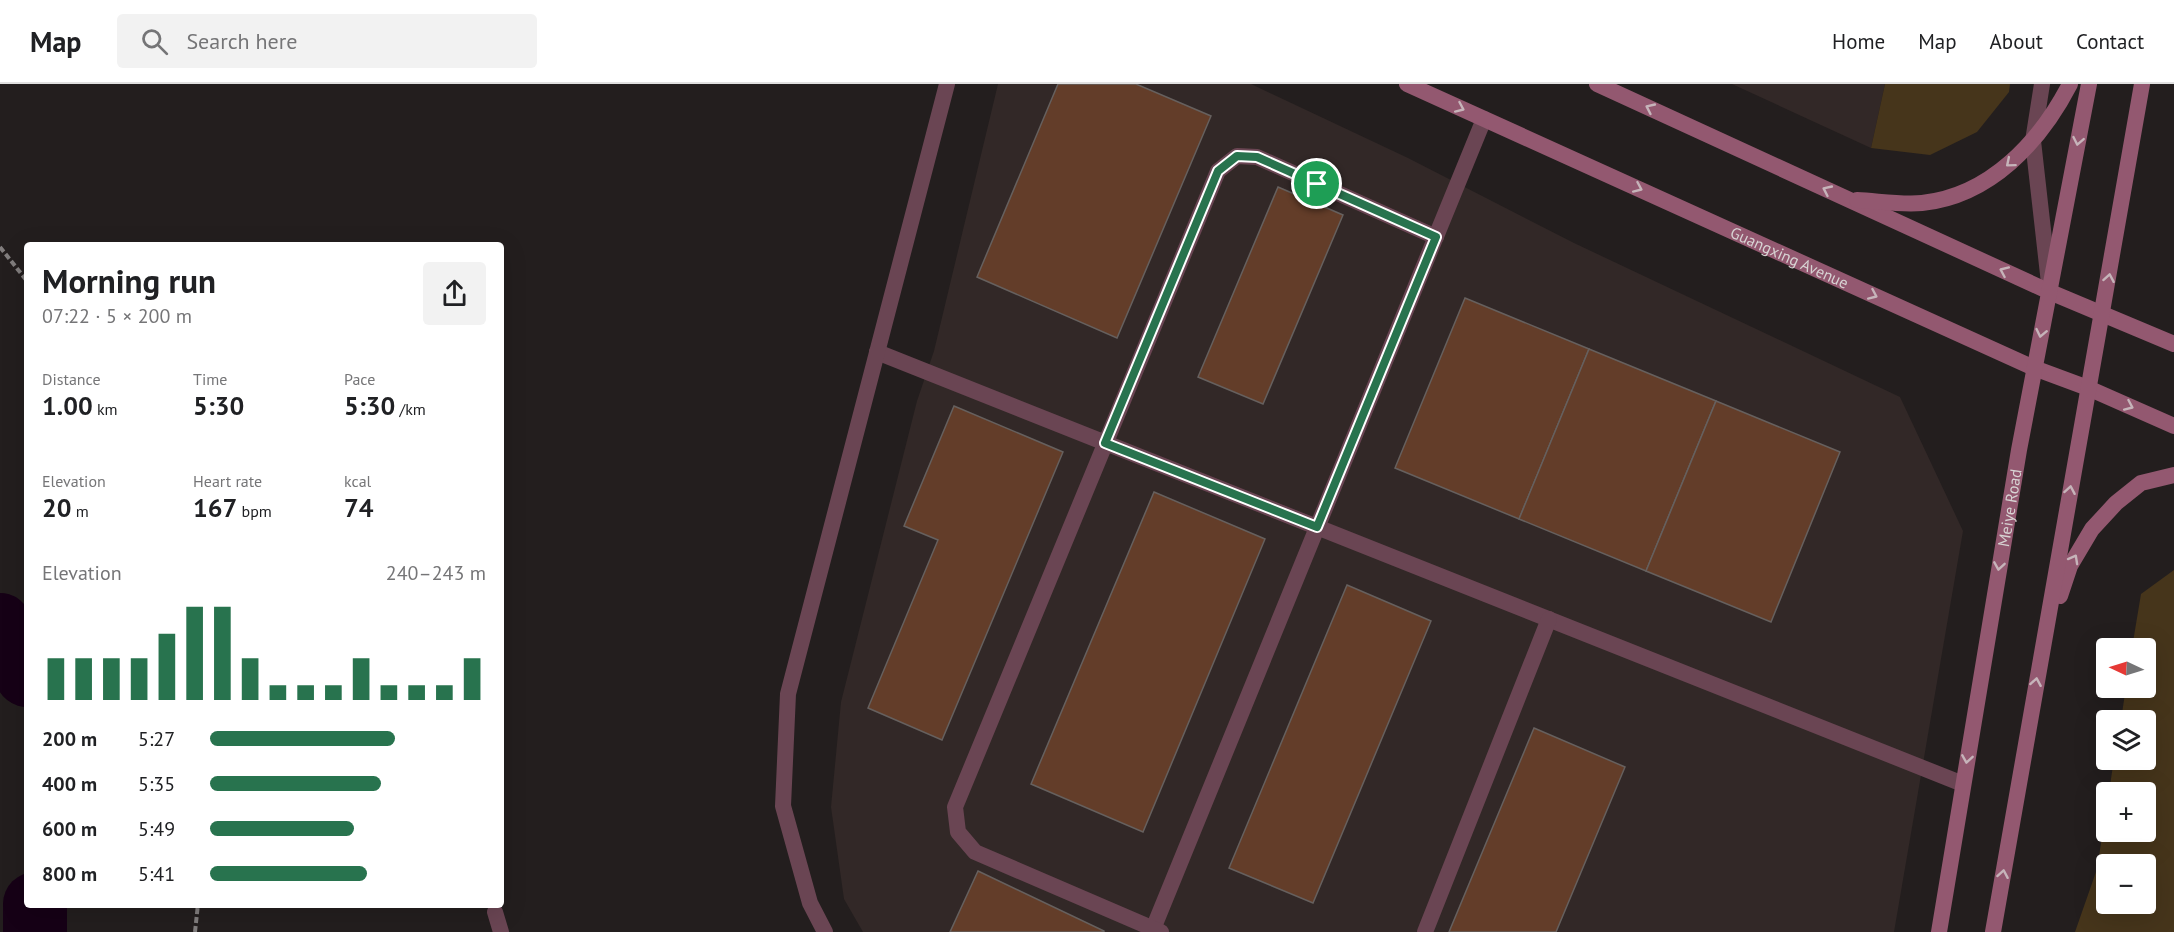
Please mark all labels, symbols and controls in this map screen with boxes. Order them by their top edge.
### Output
search box [117,14,537,68]
text: Map [30,23,81,60]
icon: search [138,25,171,58]
text: Search here [186,27,297,55]
text: Home [1832,28,1885,55]
text: Map [1918,28,1957,55]
text: About [1990,28,2043,55]
text: Contact [2076,28,2144,55]
one-way arrow [1454,101,1465,113]
one-way arrow [1646,104,1657,116]
one-way arrow [2072,136,2085,146]
one-way arrow [2006,156,2017,167]
pin [1291,158,1342,209]
icon: arrive [1300,167,1333,200]
one-way arrow [1632,181,1643,193]
one-way arrow [1823,185,1834,197]
street label: Guangxing Avenue [1727,222,1852,293]
text: Morning run [42,259,216,302]
button: share [423,262,486,325]
one-way arrow [2000,267,2011,279]
one-way arrow [2102,273,2115,283]
one-way arrow [1867,287,1878,299]
text: 07:22 · 5 × 200 m [42,303,192,329]
one-way arrow [2035,328,2048,338]
text: Distance [42,369,101,389]
text: Time [193,369,227,389]
text: Pace [344,369,375,389]
text: 1.00 [42,389,93,422]
text: 5:30 [193,389,244,422]
text: 5:30 [344,389,395,422]
text: km [93,399,118,419]
text: /km [395,399,426,419]
one-way arrow [2122,399,2133,411]
street label: Meiye Road [1993,467,2026,548]
text: Elevation [42,471,106,491]
text: Heart rate [193,471,262,491]
text: kcal [344,471,371,491]
one-way arrow [2063,485,2076,495]
text: 20 [42,491,71,524]
text: 167 [193,491,237,524]
text: 74 [344,491,373,524]
text: m [71,501,89,521]
text: bpm [237,501,272,521]
one-way arrow [2067,555,2078,565]
text: Elevation [42,560,122,586]
text: 240–243 m [386,560,486,586]
one-way arrow [1994,562,2006,571]
north arrow [2096,638,2156,698]
map controls [2096,638,2156,914]
one-way arrow [2029,677,2042,687]
button: layers [2096,710,2156,770]
text: 200 m [42,726,97,752]
text: 5:27 [138,726,175,752]
one-way arrow [1962,754,1974,763]
text: 400 m [42,771,97,797]
text: 5:35 [138,771,175,797]
button: + [2096,782,2156,842]
text: 600 m [42,816,97,842]
text: 5:49 [138,816,175,842]
button: − [2096,854,2156,914]
text: 800 m [42,861,97,887]
text: 5:41 [138,861,175,887]
one-way arrow [1996,870,2009,880]

